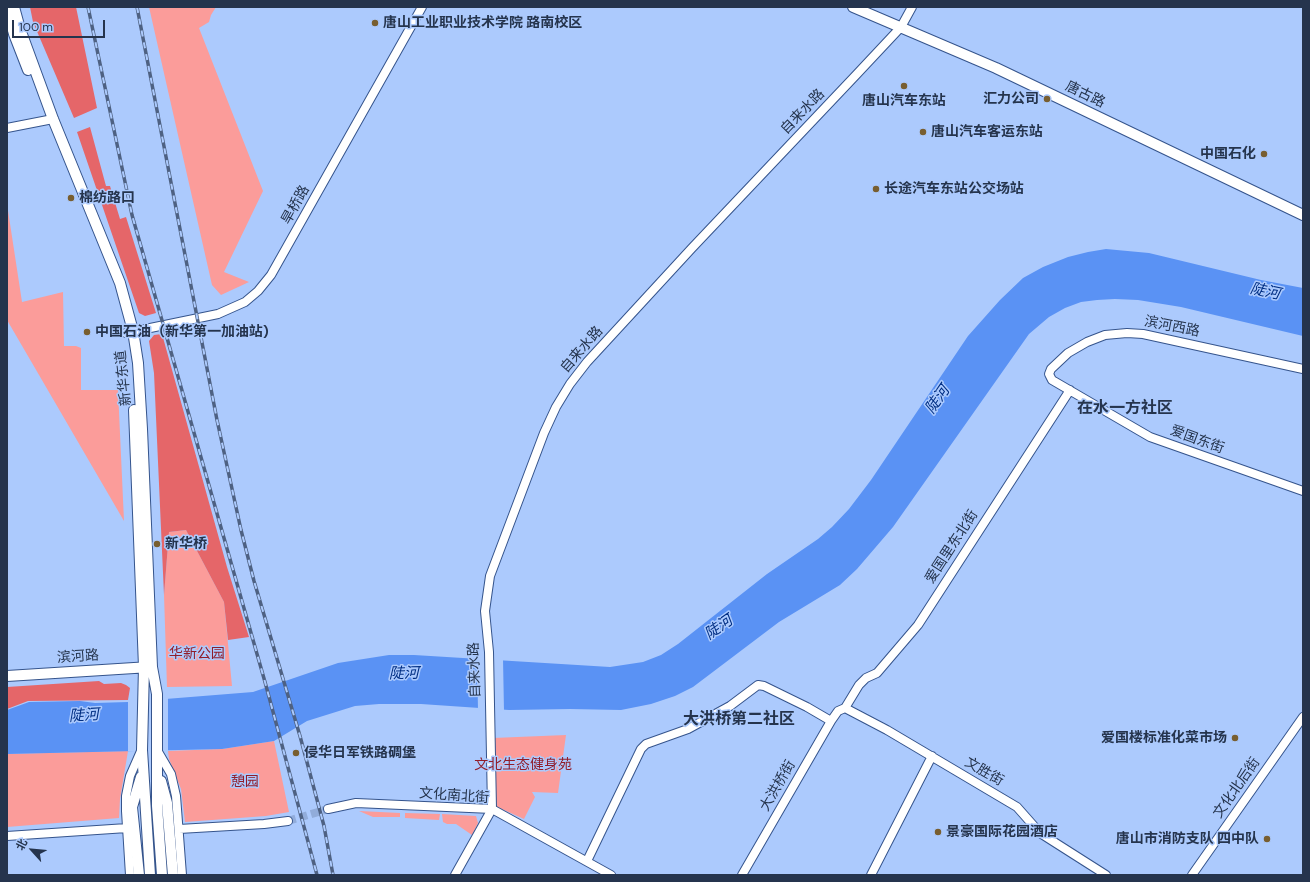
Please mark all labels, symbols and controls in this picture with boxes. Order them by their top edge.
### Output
scale bar [14,12,107,38]
place label: 唐山工业职业技术学院 路南校区 [383,15,582,31]
marker: 唐山工业职业技术学院 路南校区 [370,18,380,28]
text: 100 m [19,19,53,35]
street label: 唐古路 [1062,78,1108,112]
marker: 唐山汽车东站 [899,81,909,91]
street label: 自来水路 [778,86,828,138]
place label: 汇力公司 [983,91,1039,107]
place label: 唐山汽车东站 [862,93,946,109]
marker: 汇力公司 [1042,94,1052,104]
place label: 唐山汽车客运东站 [931,124,1043,140]
marker: 唐山汽车客运东站 [918,127,928,137]
place label: 中国石化 [1200,146,1256,162]
marker: 中国石化 [1259,149,1269,159]
place label: 长途汽车东站公交场站 [884,181,1024,197]
street label: 旱桥路 [278,183,314,227]
marker: 长途汽车东站公交场站 [871,184,881,194]
place label: 棉纺路口 [79,190,135,206]
marker: 棉纺路口 [66,193,76,203]
water label: 陡河 [1248,280,1282,304]
street label: 滨河西路 [1143,313,1201,341]
street label: 自来水路 [557,323,607,377]
place label: 中国石油（新华第一加油站) [95,324,269,340]
marker: 中国石油（新华第一加油站) [82,327,92,337]
street label: 新华东道 [113,349,135,407]
water label: 陡河 [922,383,954,417]
district label: 在水一方社区 [1077,399,1173,419]
street label: 爱国东街 [1168,423,1226,457]
street label: 爱国里东北街 [922,507,982,587]
place label: 新华桥 [165,536,207,552]
marker: 新华桥 [152,539,162,549]
water label: 陡河 [702,612,736,644]
street label: 自来水路 [466,642,484,698]
park label: 华新公园 [169,646,225,662]
street label: 滨河路 [56,647,100,667]
water label: 陡河 [389,665,419,683]
water label: 陡河 [68,706,100,726]
district label: 大洪桥第二社区 [683,710,795,730]
place label: 爱国楼标准化菜市场 [1101,730,1227,746]
marker: 爱国楼标准化菜市场 [1230,733,1240,743]
place label: 侵华日军铁路碉堡 [304,745,416,761]
marker: 侵华日军铁路碉堡 [291,748,301,758]
street label: 文胜街 [962,754,1006,790]
street label: 文化北后街 [1210,755,1264,821]
park label: 文北生态健身苑 [474,757,572,773]
street label: 大洪桥街 [757,758,799,814]
park label: 憩园 [231,774,259,790]
street label: 文化南北街 [418,785,490,807]
place label: 景豪国际花园酒店 [946,824,1058,840]
marker: 景豪国际花园酒店 [933,827,943,837]
north arrow [12,830,52,870]
place label: 唐山市消防支队 四中队 [1116,831,1259,847]
marker: 唐山市消防支队 四中队 [1262,834,1272,844]
text: 北 [13,836,30,853]

